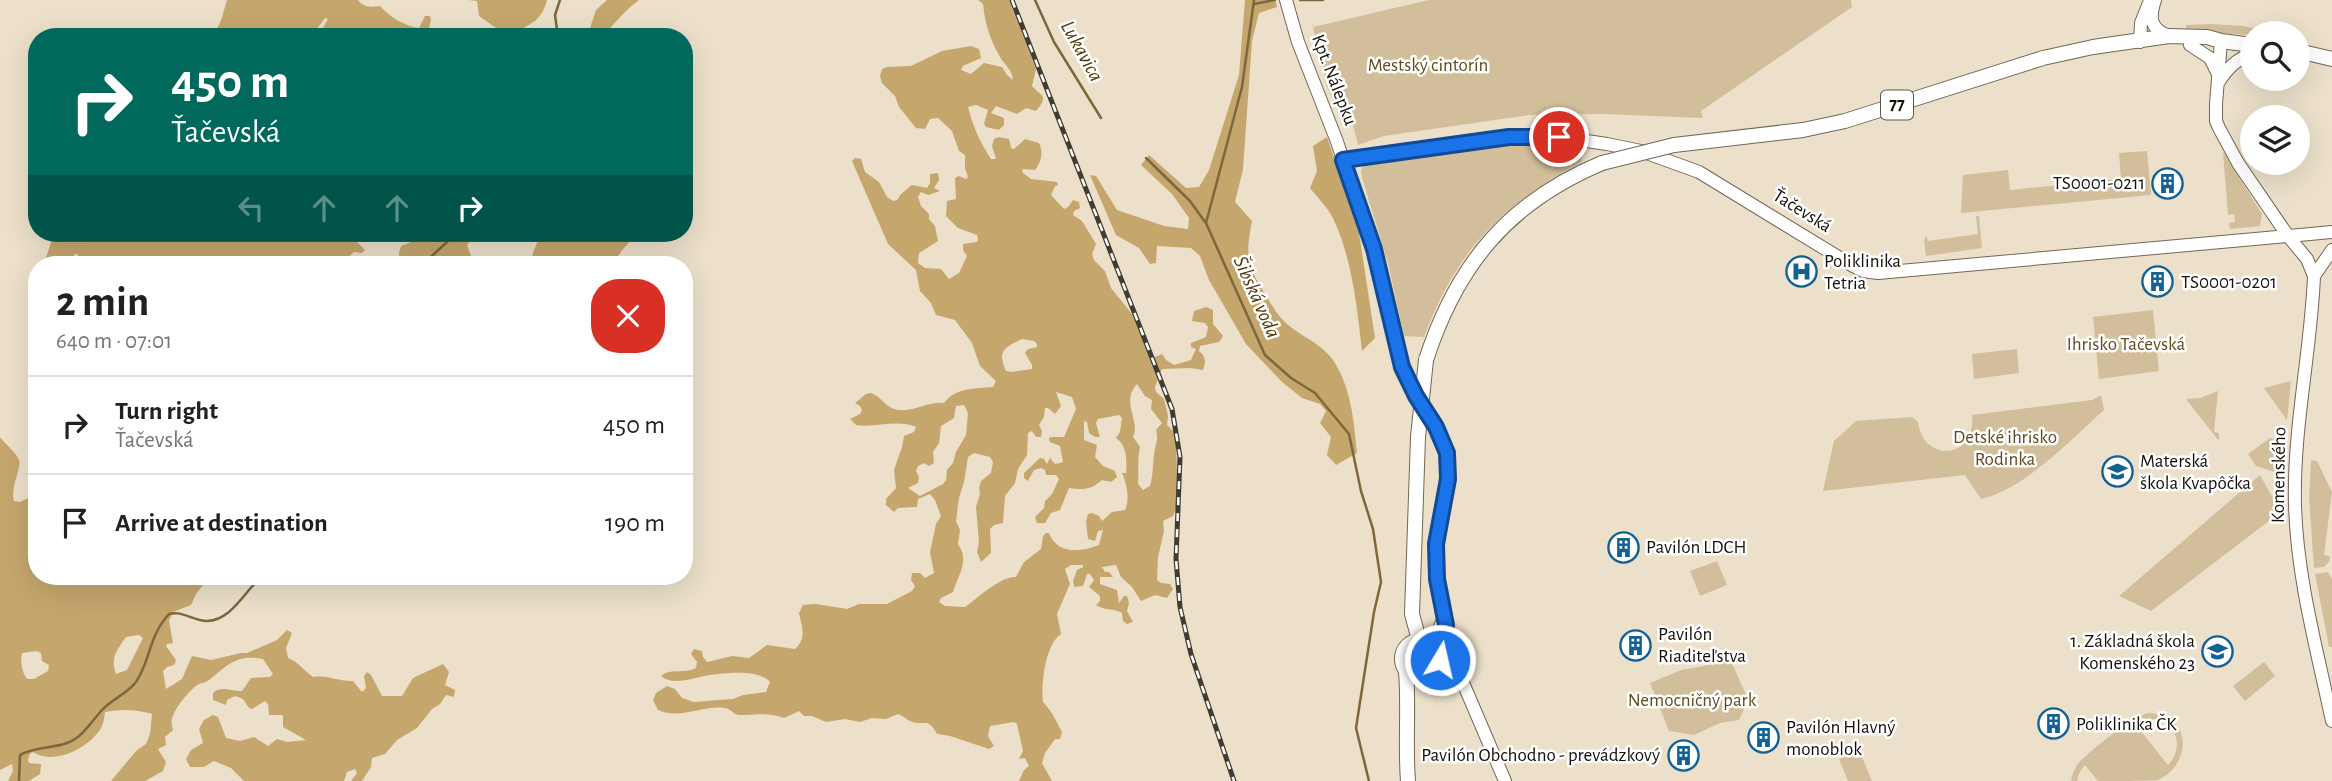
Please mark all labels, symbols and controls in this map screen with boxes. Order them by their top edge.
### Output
water label: Lukavica [1057,17,1107,85]
map controls [2240,21,2310,175]
button: search [2240,21,2310,91]
street label: Kpt. Nálepku [1308,32,1360,128]
icon: right [56,56,147,147]
park label: Mestský cintorín [1368,56,1488,75]
text: 450 m [171,58,289,107]
road number: 77 [1881,90,1913,120]
button: layers [2240,105,2310,175]
pin [1529,107,1589,167]
text: Ťačevská [171,116,281,148]
icon: arrive [1540,118,1578,156]
building icon: TS0001-0211 [2151,166,2185,200]
place label: TS0001-0211 [2053,174,2145,193]
street label: Ťačevská [1769,184,1836,236]
icon: left [232,189,270,227]
icon: ahead [305,189,343,227]
icon: ahead [378,189,416,227]
icon: right [451,189,489,227]
water label: Šibská voda [1230,252,1286,341]
place label: Poliklinika Tetria [1824,252,1901,293]
hospital icon: Poliklinika Tetria [1784,255,1818,289]
building icon: TS0001-0201 [2141,265,2175,299]
place label: TS0001-0201 [2181,273,2277,292]
button: close [591,279,665,353]
text: 2 min [56,281,149,323]
text: 640 m · 07:01 [56,330,172,353]
park label: Ihrisko Tačevská [2067,335,2185,354]
text: Turn right [115,398,218,424]
icon: right [56,406,94,444]
text: 450 m [603,412,665,438]
street label: Komenského [2269,427,2289,523]
park label: Detské ihrisko Rodinka [1953,428,2057,469]
text: Ťačevská [115,429,194,452]
place label: Materská škola Kvapôčka [2140,452,2251,493]
school or university icon: Materská škola Kvapôčka [2100,455,2134,489]
icon: arrive [56,504,94,542]
text: Arrive at destination [115,510,328,536]
text: 190 m [605,510,665,536]
building icon: Pavilón LDCH [1606,530,1640,564]
place label: Pavilón LDCH [1646,538,1746,557]
position arrow [1403,623,1477,697]
place label: Pavilón Riaditeľstva [1658,625,1746,666]
building icon: Pavilón Riaditeľstva [1618,628,1652,662]
place label: 1. Základná škola Komenského 23 [2070,632,2195,673]
school or university icon: 1. Základná škola Komenského 23 [2201,635,2235,669]
park label: Nemocničný park [1628,691,1757,710]
building icon: Poliklinika ČK [2036,707,2070,741]
place label: Poliklinika ČK [2076,713,2177,734]
place label: Pavilón Hlavný monoblok [1786,718,1895,759]
building icon: Pavilón Hlavný monoblok [1746,721,1780,755]
building icon: Pavilón Obchodno - prevádzkový [1666,738,1700,772]
place label: Pavilón Obchodno - prevádzkový [1421,746,1660,765]

